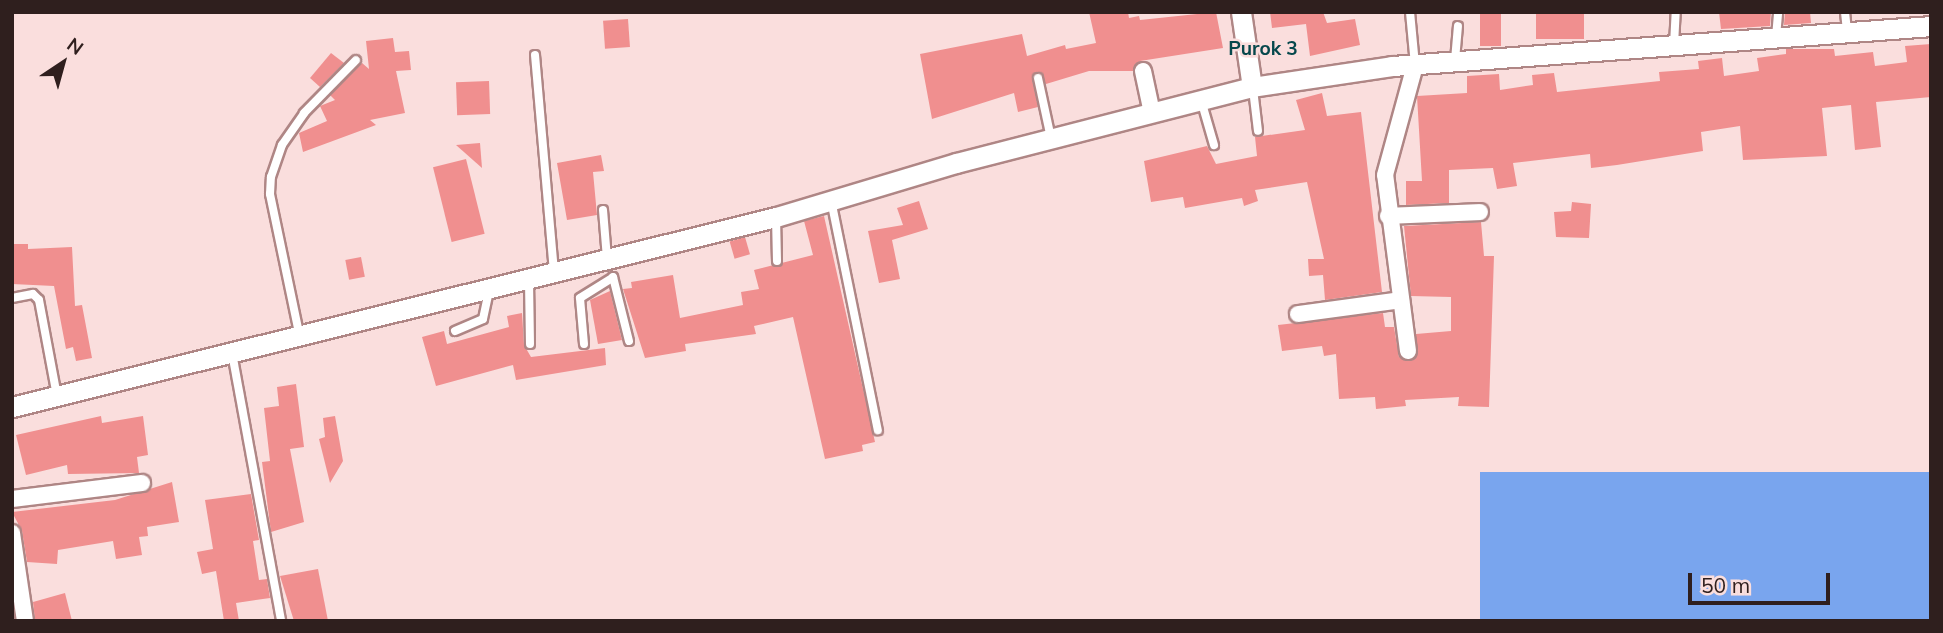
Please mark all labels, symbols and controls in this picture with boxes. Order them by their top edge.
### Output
north arrow [28,28,98,98]
text: N [62,32,88,60]
district label: Purok 3 [1228,38,1298,60]
scale bar [1691,560,1833,604]
text: 50 m [1701,572,1750,598]

